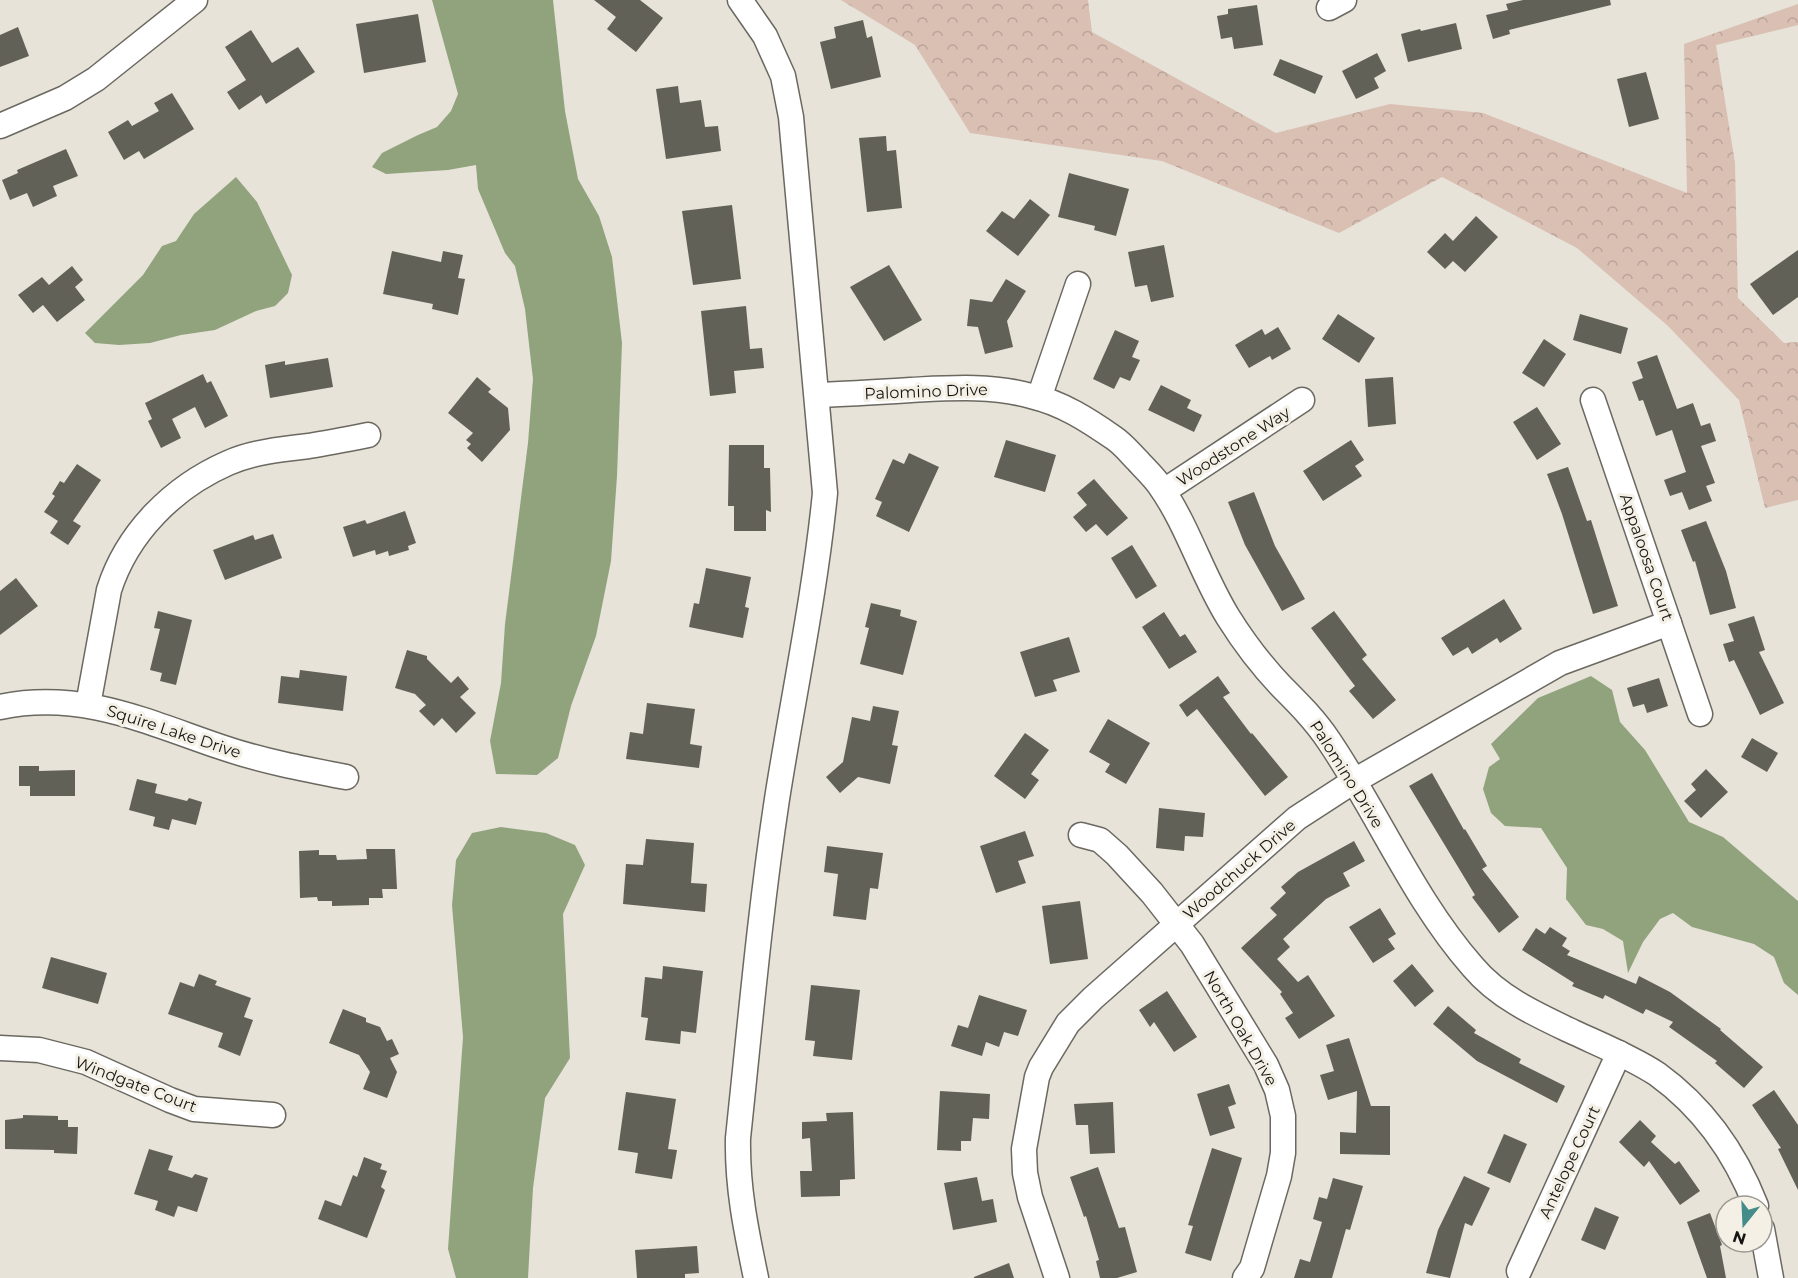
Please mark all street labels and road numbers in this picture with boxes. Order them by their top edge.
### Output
street label: Palomino Drive [864,380,988,403]
street label: Woodstone Way [1173,403,1294,490]
street label: Appaloosa Court [1616,491,1677,624]
street label: Squire Lake Drive [104,701,243,762]
street label: Palomino Drive [1306,717,1387,832]
street label: Woodchuck Drive [1179,815,1299,923]
street label: North Oak Drive [1200,967,1281,1089]
street label: Windgate Court [72,1053,200,1117]
street label: Antelope Court [1535,1102,1604,1222]

